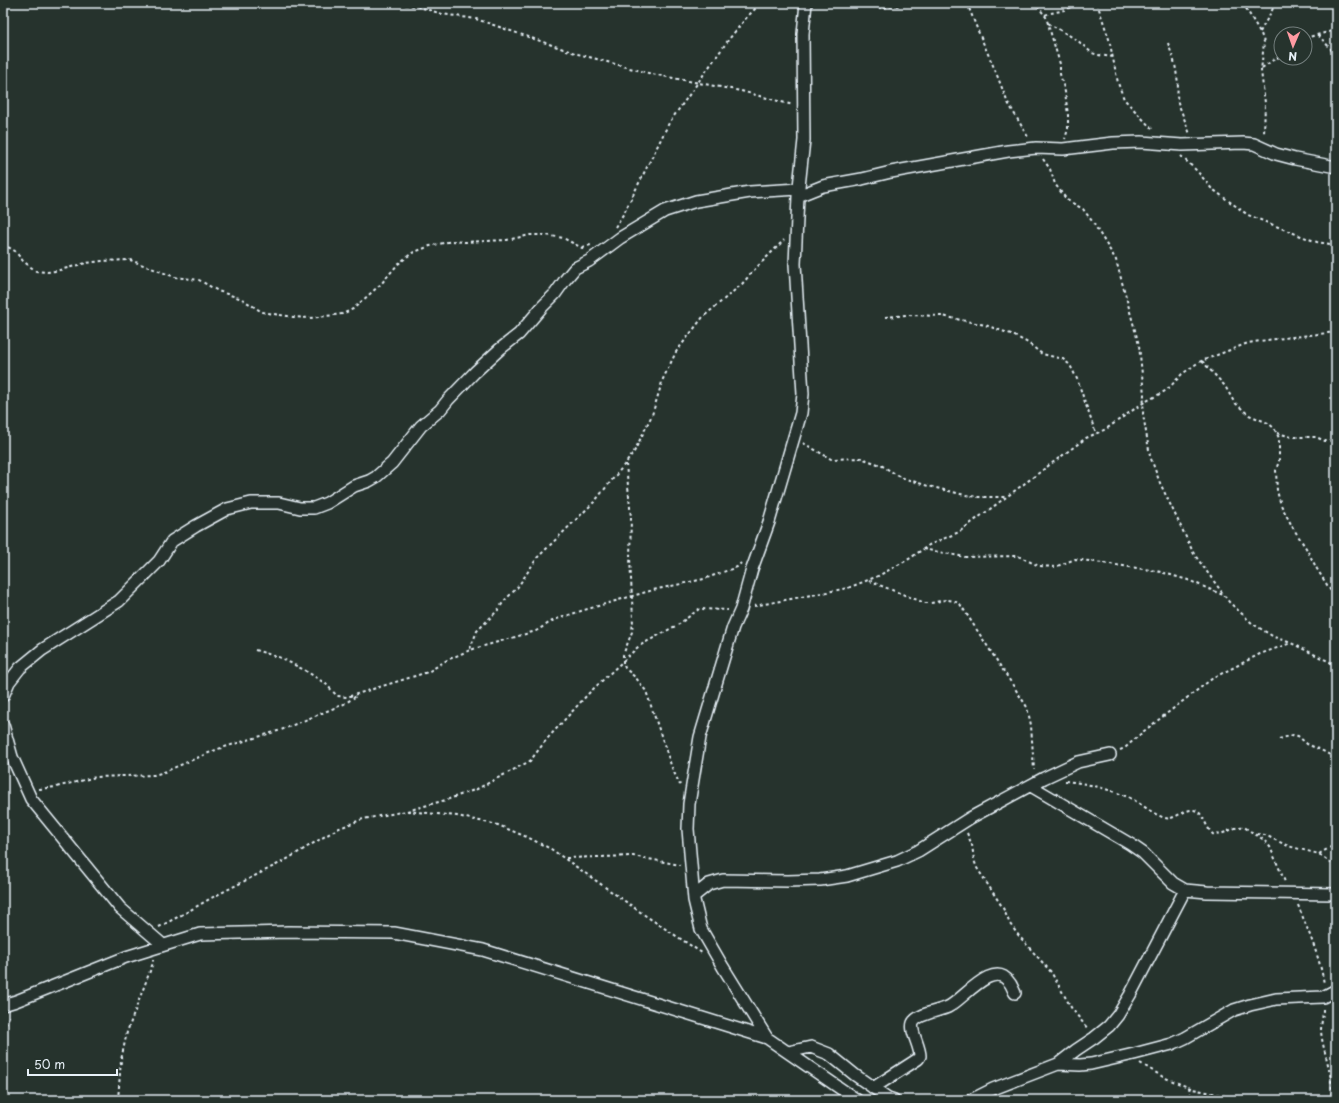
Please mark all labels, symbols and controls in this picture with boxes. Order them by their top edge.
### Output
north arrow [1273,26,1313,66]
text: N [1288,48,1297,65]
scale bar [28,1051,117,1077]
text: 50 m [34,1055,65,1073]

